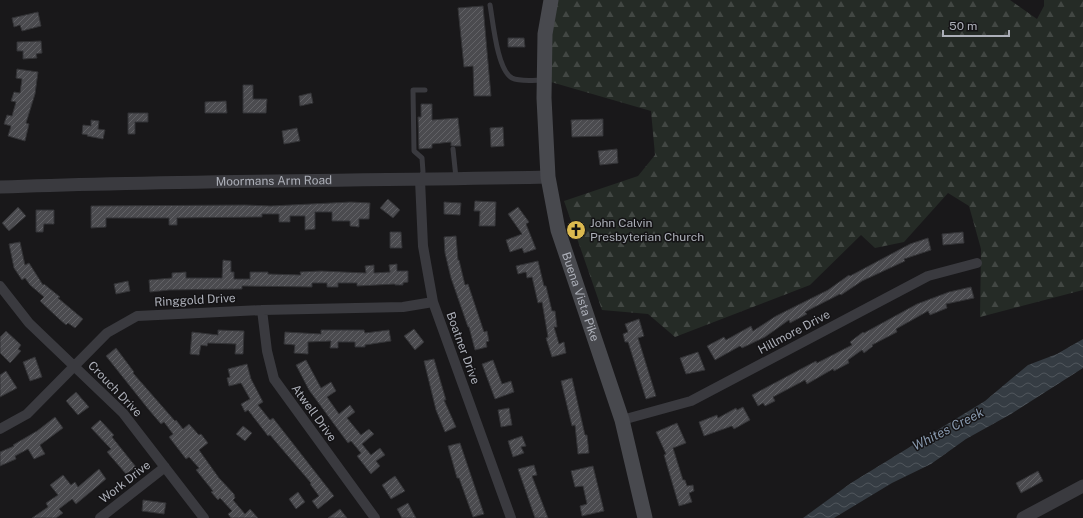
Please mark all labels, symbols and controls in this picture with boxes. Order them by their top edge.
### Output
scale bar [943,12,1009,38]
text: 50 m [949,19,977,33]
street label: Moormans Arm Road [215,173,332,189]
place label: John Calvin Presbyterian Church [590,216,704,244]
church icon: John Calvin Presbyterian Church [565,219,587,241]
street label: Buena Vista Pike [559,250,602,343]
street label: Ringgold Drive [154,291,236,309]
street label: Hillmore Drive [756,307,833,357]
street label: Boatner Drive [443,310,483,386]
street label: Crouch Drive [85,358,145,420]
street label: Atwell Drive [289,382,340,444]
water label: Whites Creek [910,405,986,453]
street label: Work Drive [97,458,153,506]

